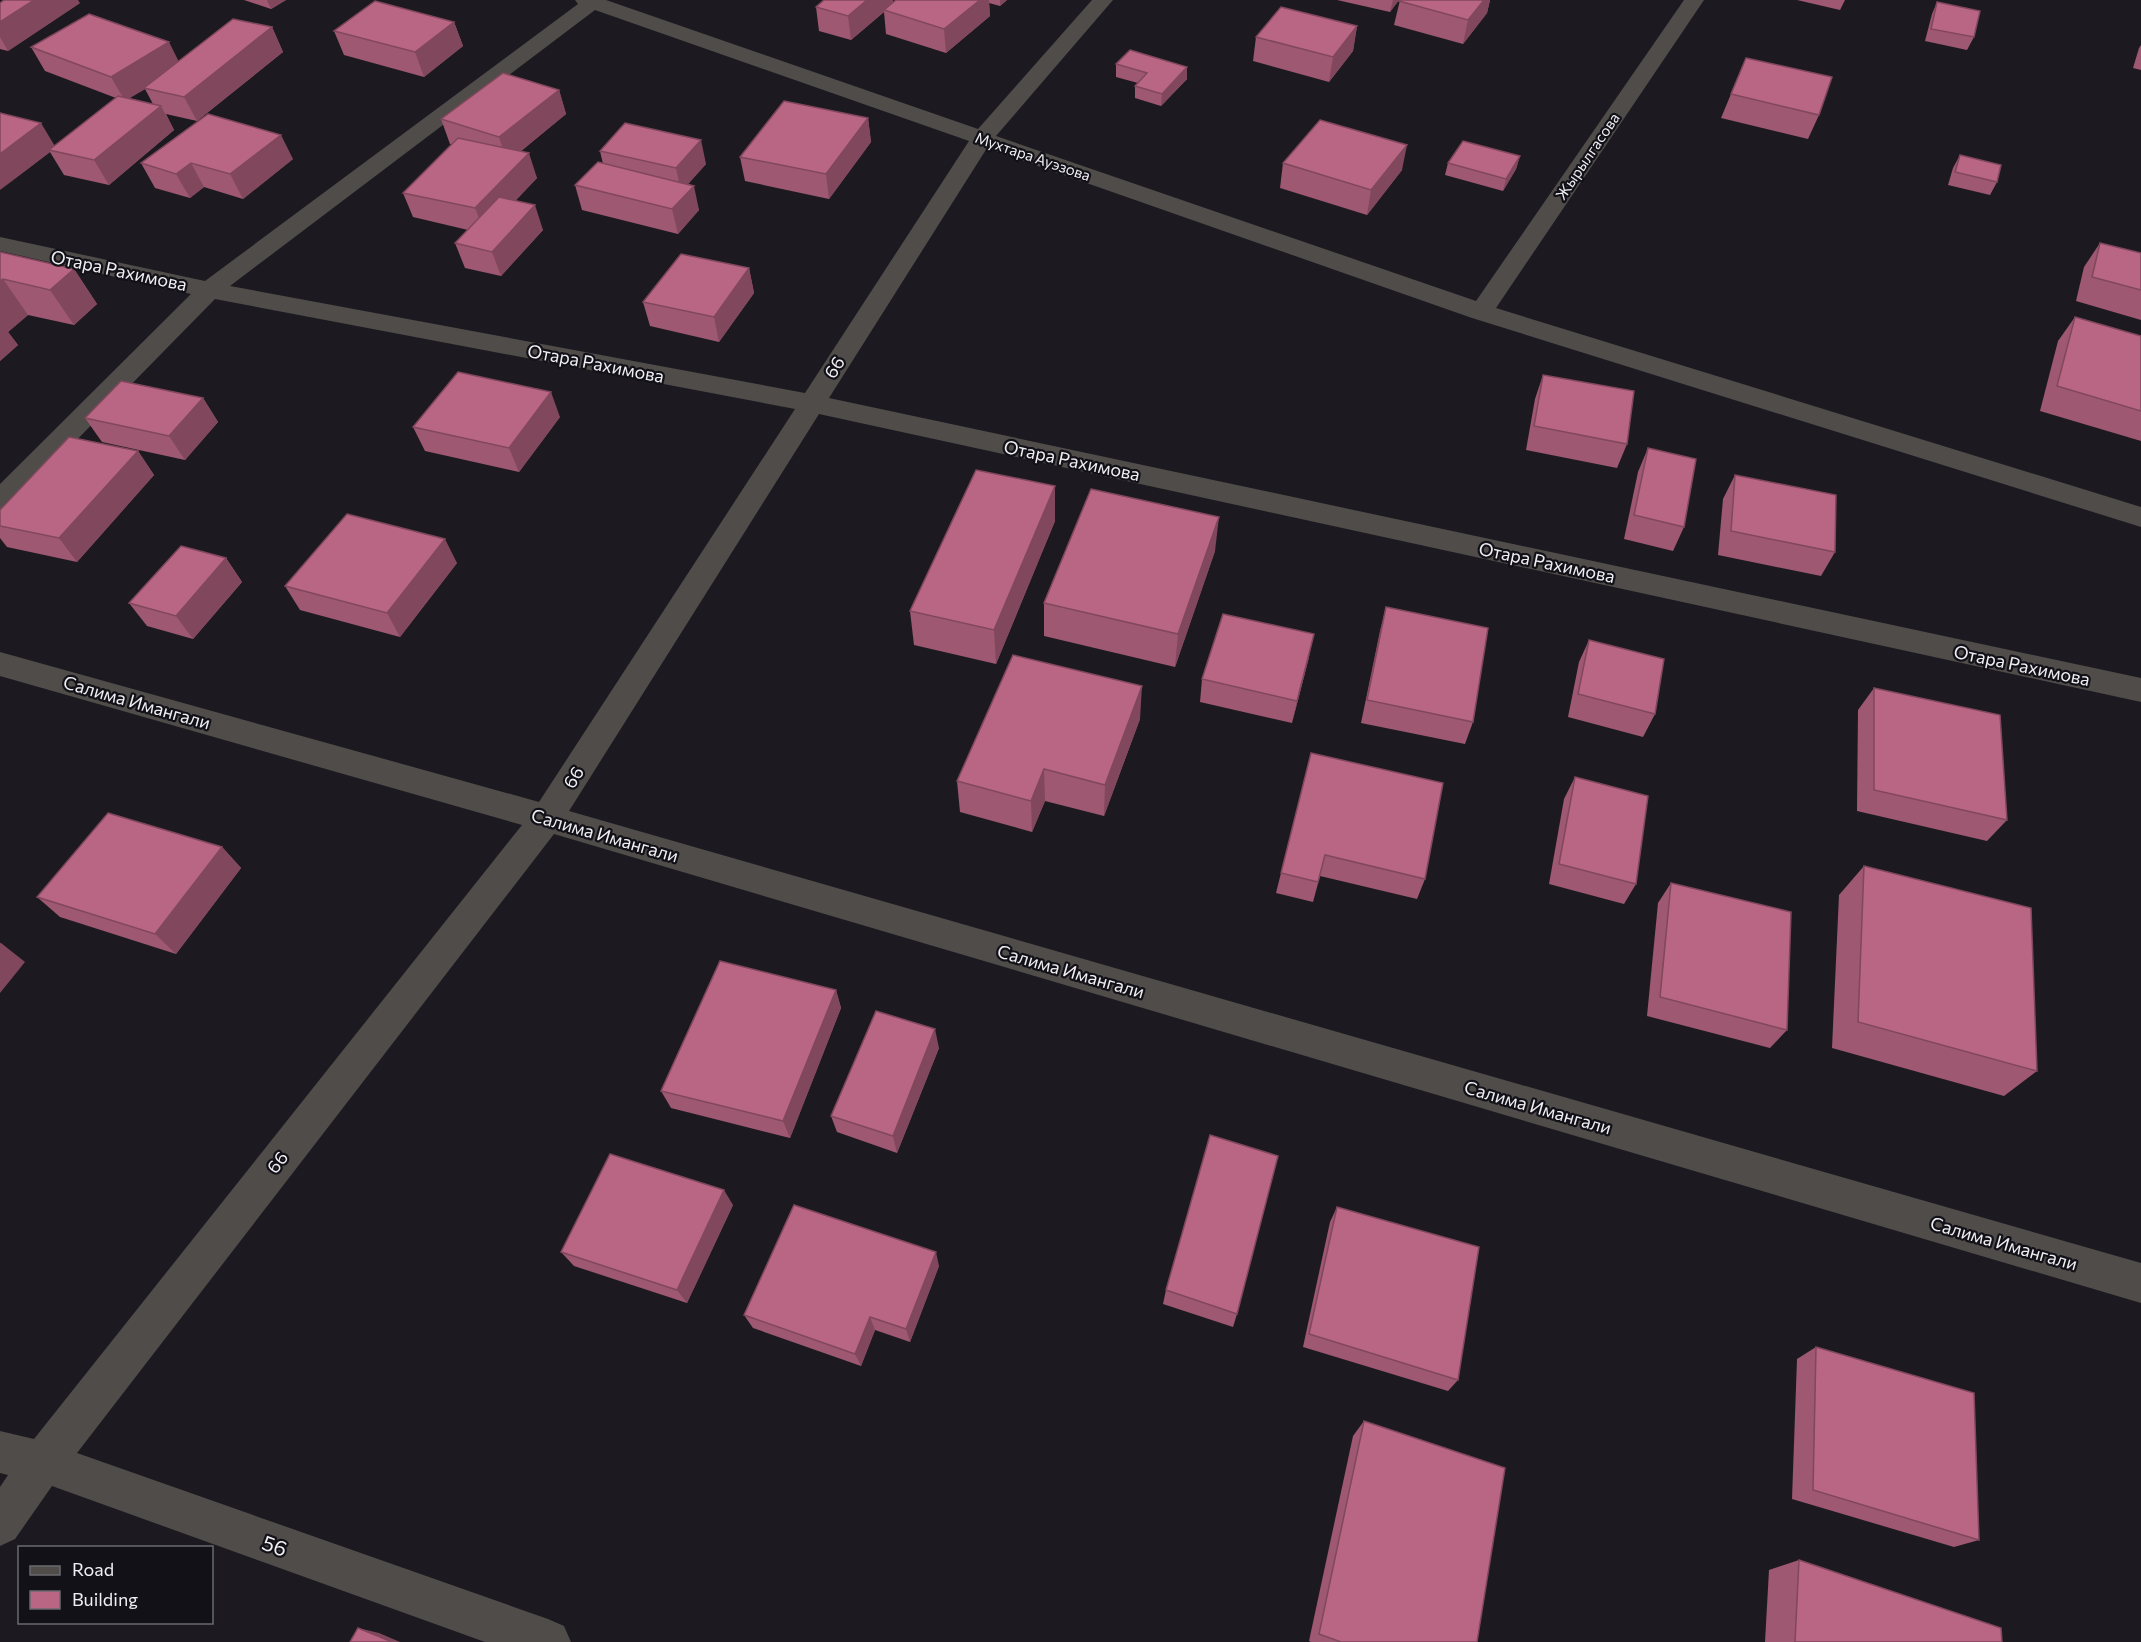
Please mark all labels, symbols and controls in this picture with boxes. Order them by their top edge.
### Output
street label: Жырылгасова [1551,109,1623,203]
street label: Мухтара Ауэзова [973,128,1093,184]
street label: Отара Рахимова [49,245,189,295]
street label: Отара Рахимова [526,339,666,387]
street label: 66 [819,352,849,382]
street label: Отара Рахимова [1002,435,1142,485]
street label: Отара Рахимова [1477,537,1617,587]
street label: Отара Рахимова [1952,640,2092,690]
street label: Салима Имангали [61,670,213,734]
street label: 66 [558,762,588,792]
street label: Салима Имангали [529,803,681,867]
street label: Салима Имангали [995,939,1147,1003]
street label: Салима Имангали [1462,1075,1614,1139]
street label: 66 [262,1147,292,1177]
street label: Салима Имангали [1928,1211,2080,1275]
street label: 56 [259,1529,291,1561]
legend [18,1546,213,1624]
text: Road [72,1558,114,1580]
text: Building [72,1588,138,1610]

